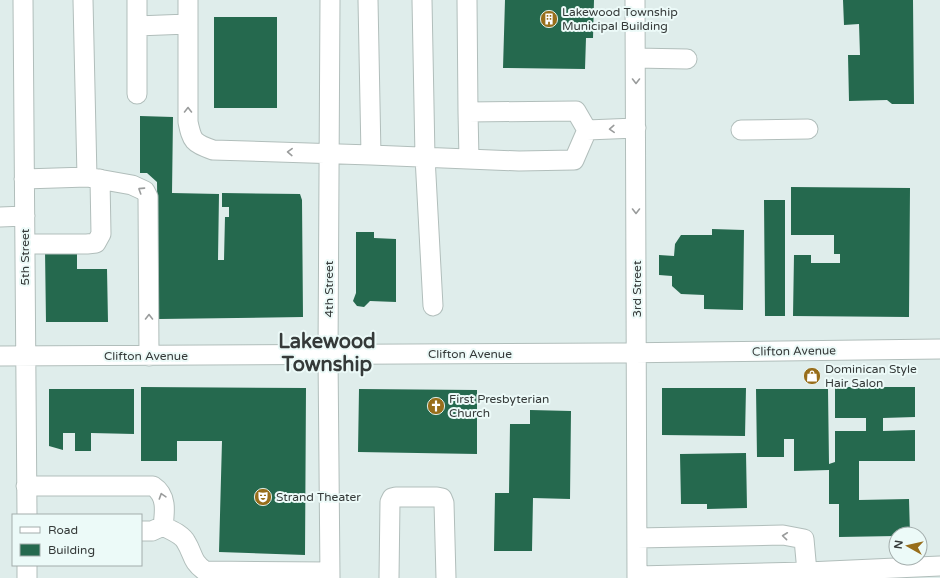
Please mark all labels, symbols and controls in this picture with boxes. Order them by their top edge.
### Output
place label: Lakewood Township Municipal Building [562,5,678,33]
building icon: Lakewood Township Municipal Building [539,9,559,29]
one-way arrow [632,78,640,84]
one-way arrow [184,107,192,113]
one-way arrow [609,124,615,133]
one-way arrow [287,148,293,157]
one-way arrow [139,188,146,195]
one-way arrow [632,208,640,214]
street label: 5th Street [18,228,32,285]
street label: 4th Street [322,260,336,317]
street label: 3rd Street [630,260,644,317]
one-way arrow [145,314,153,320]
district label: Lakewood Township [278,330,376,377]
street label: Clifton Avenue [752,343,836,359]
street label: Clifton Avenue [428,347,512,361]
street label: Clifton Avenue [104,349,188,363]
place label: Dominican Style Hair Salon [825,362,917,390]
shop icon: Dominican Style Hair Salon [802,366,822,386]
place label: First Presbyterian Church [449,392,549,420]
church icon: First Presbyterian Church [426,396,446,416]
theatre icon: Strand Theater [253,487,273,507]
place label: Strand Theater [276,490,361,504]
one-way arrow [158,493,166,500]
legend [12,514,142,566]
text: Road [48,523,78,537]
north arrow [888,526,928,566]
one-way arrow [782,532,788,541]
text: N [892,539,906,550]
text: Building [48,543,95,557]

